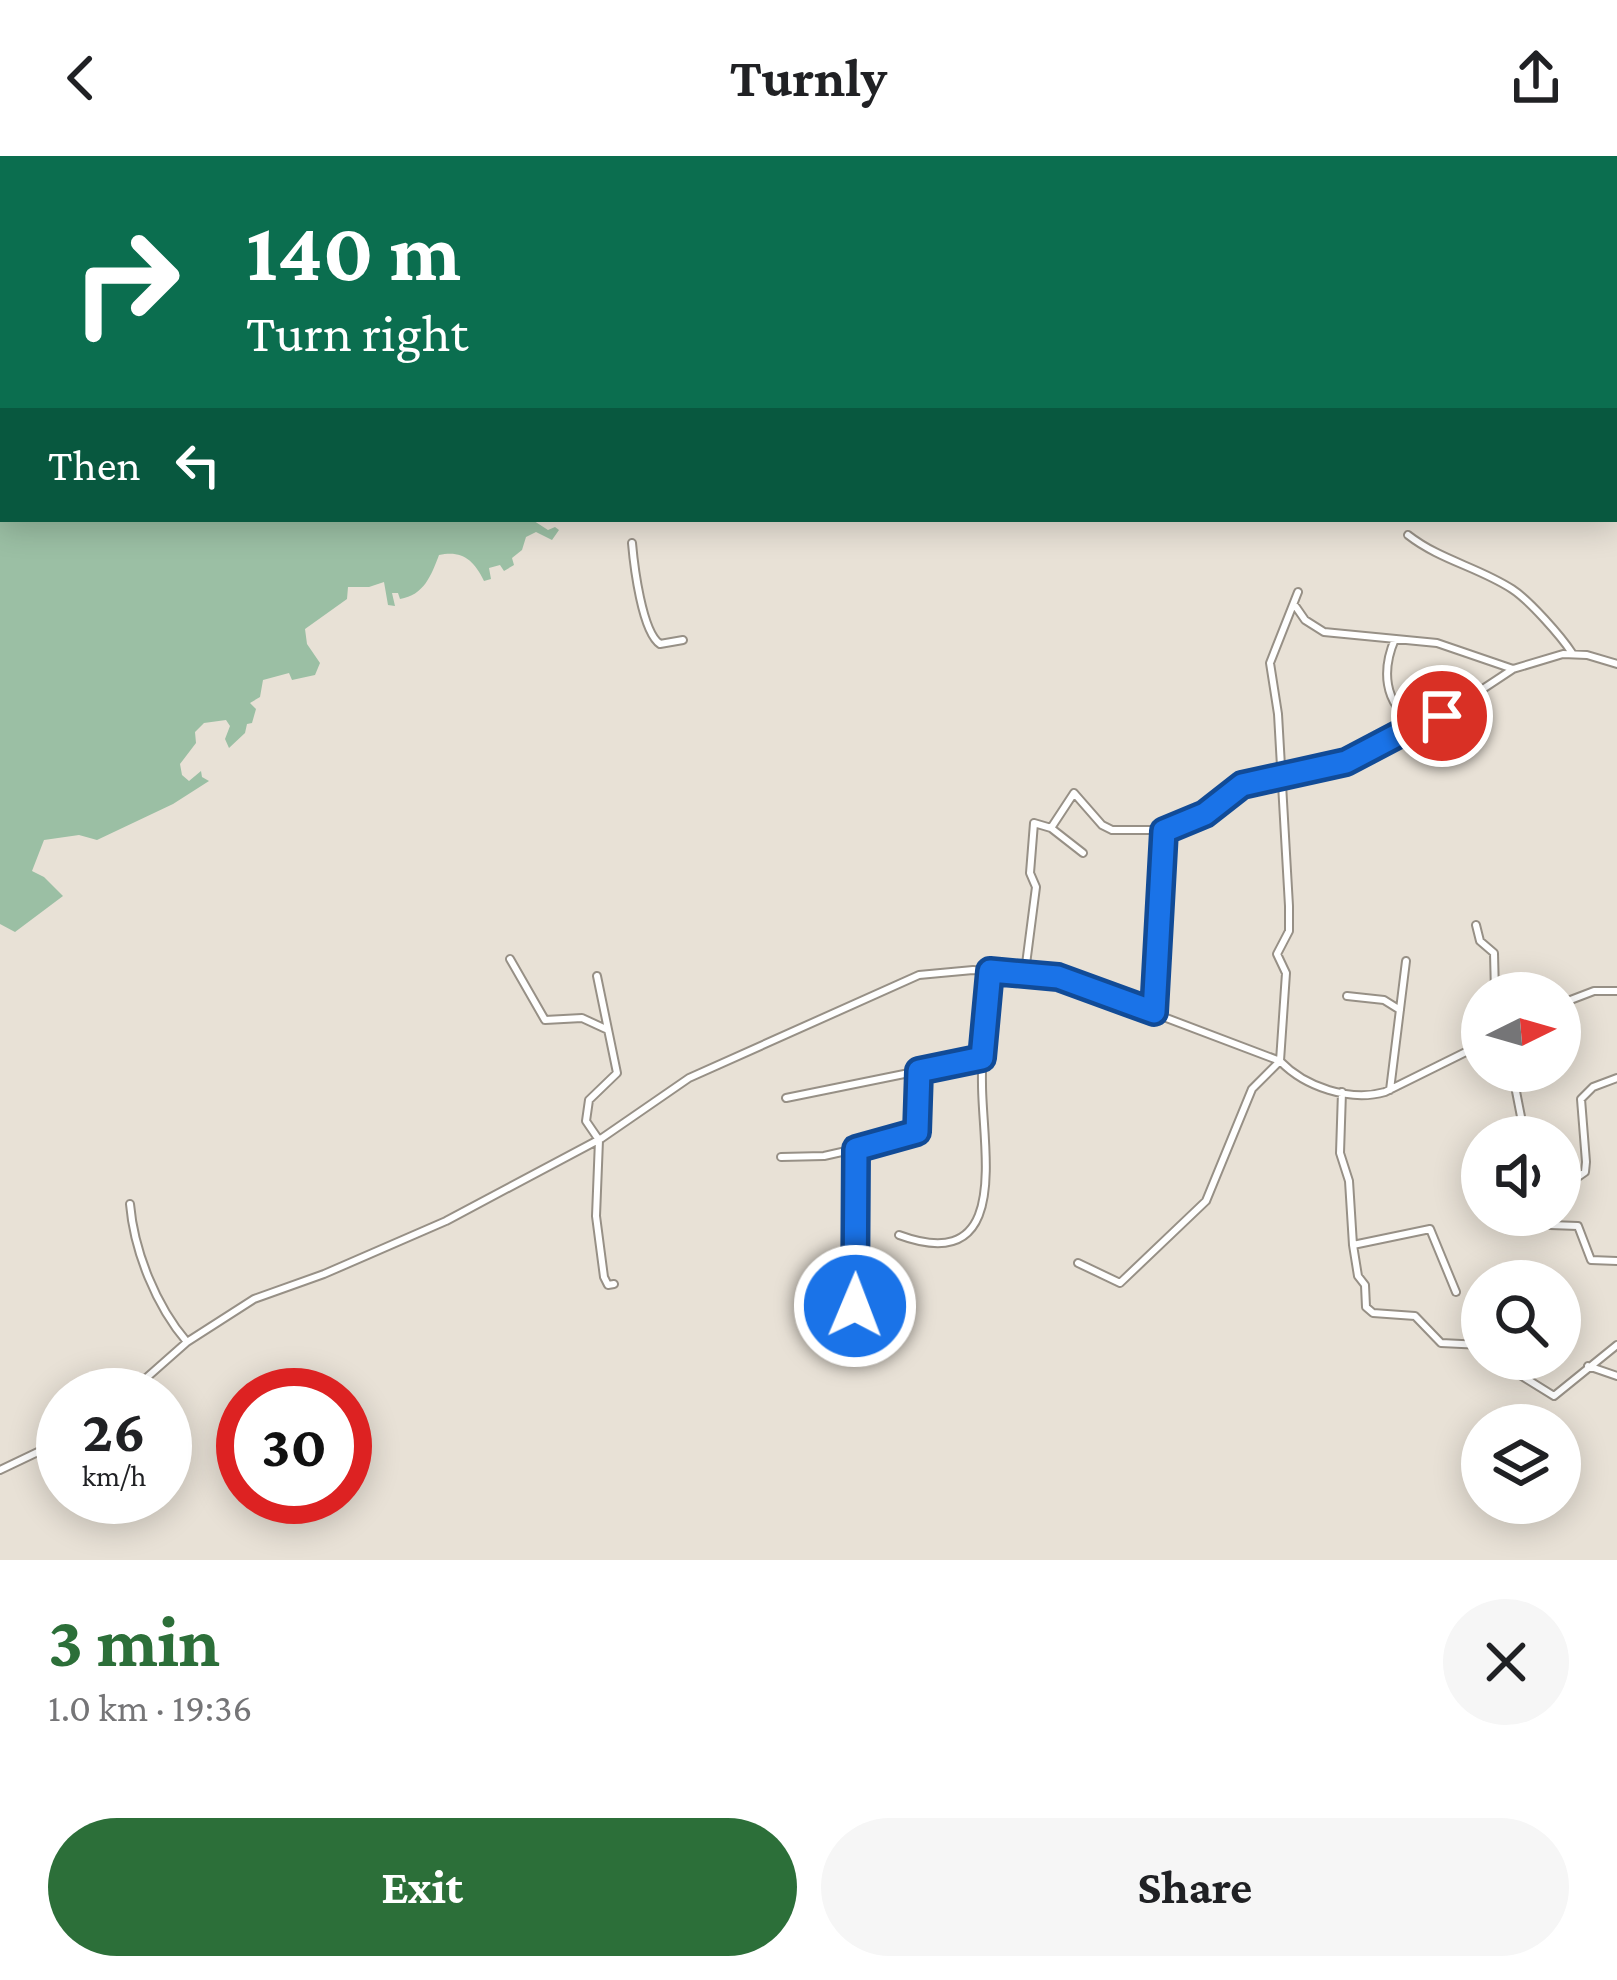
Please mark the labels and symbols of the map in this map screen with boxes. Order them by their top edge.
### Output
pin [1391,665,1493,767]
north arrow [1461,972,1581,1092]
position arrow [792,1243,918,1369]
speed limit sign: 30 [216,1368,372,1524]

